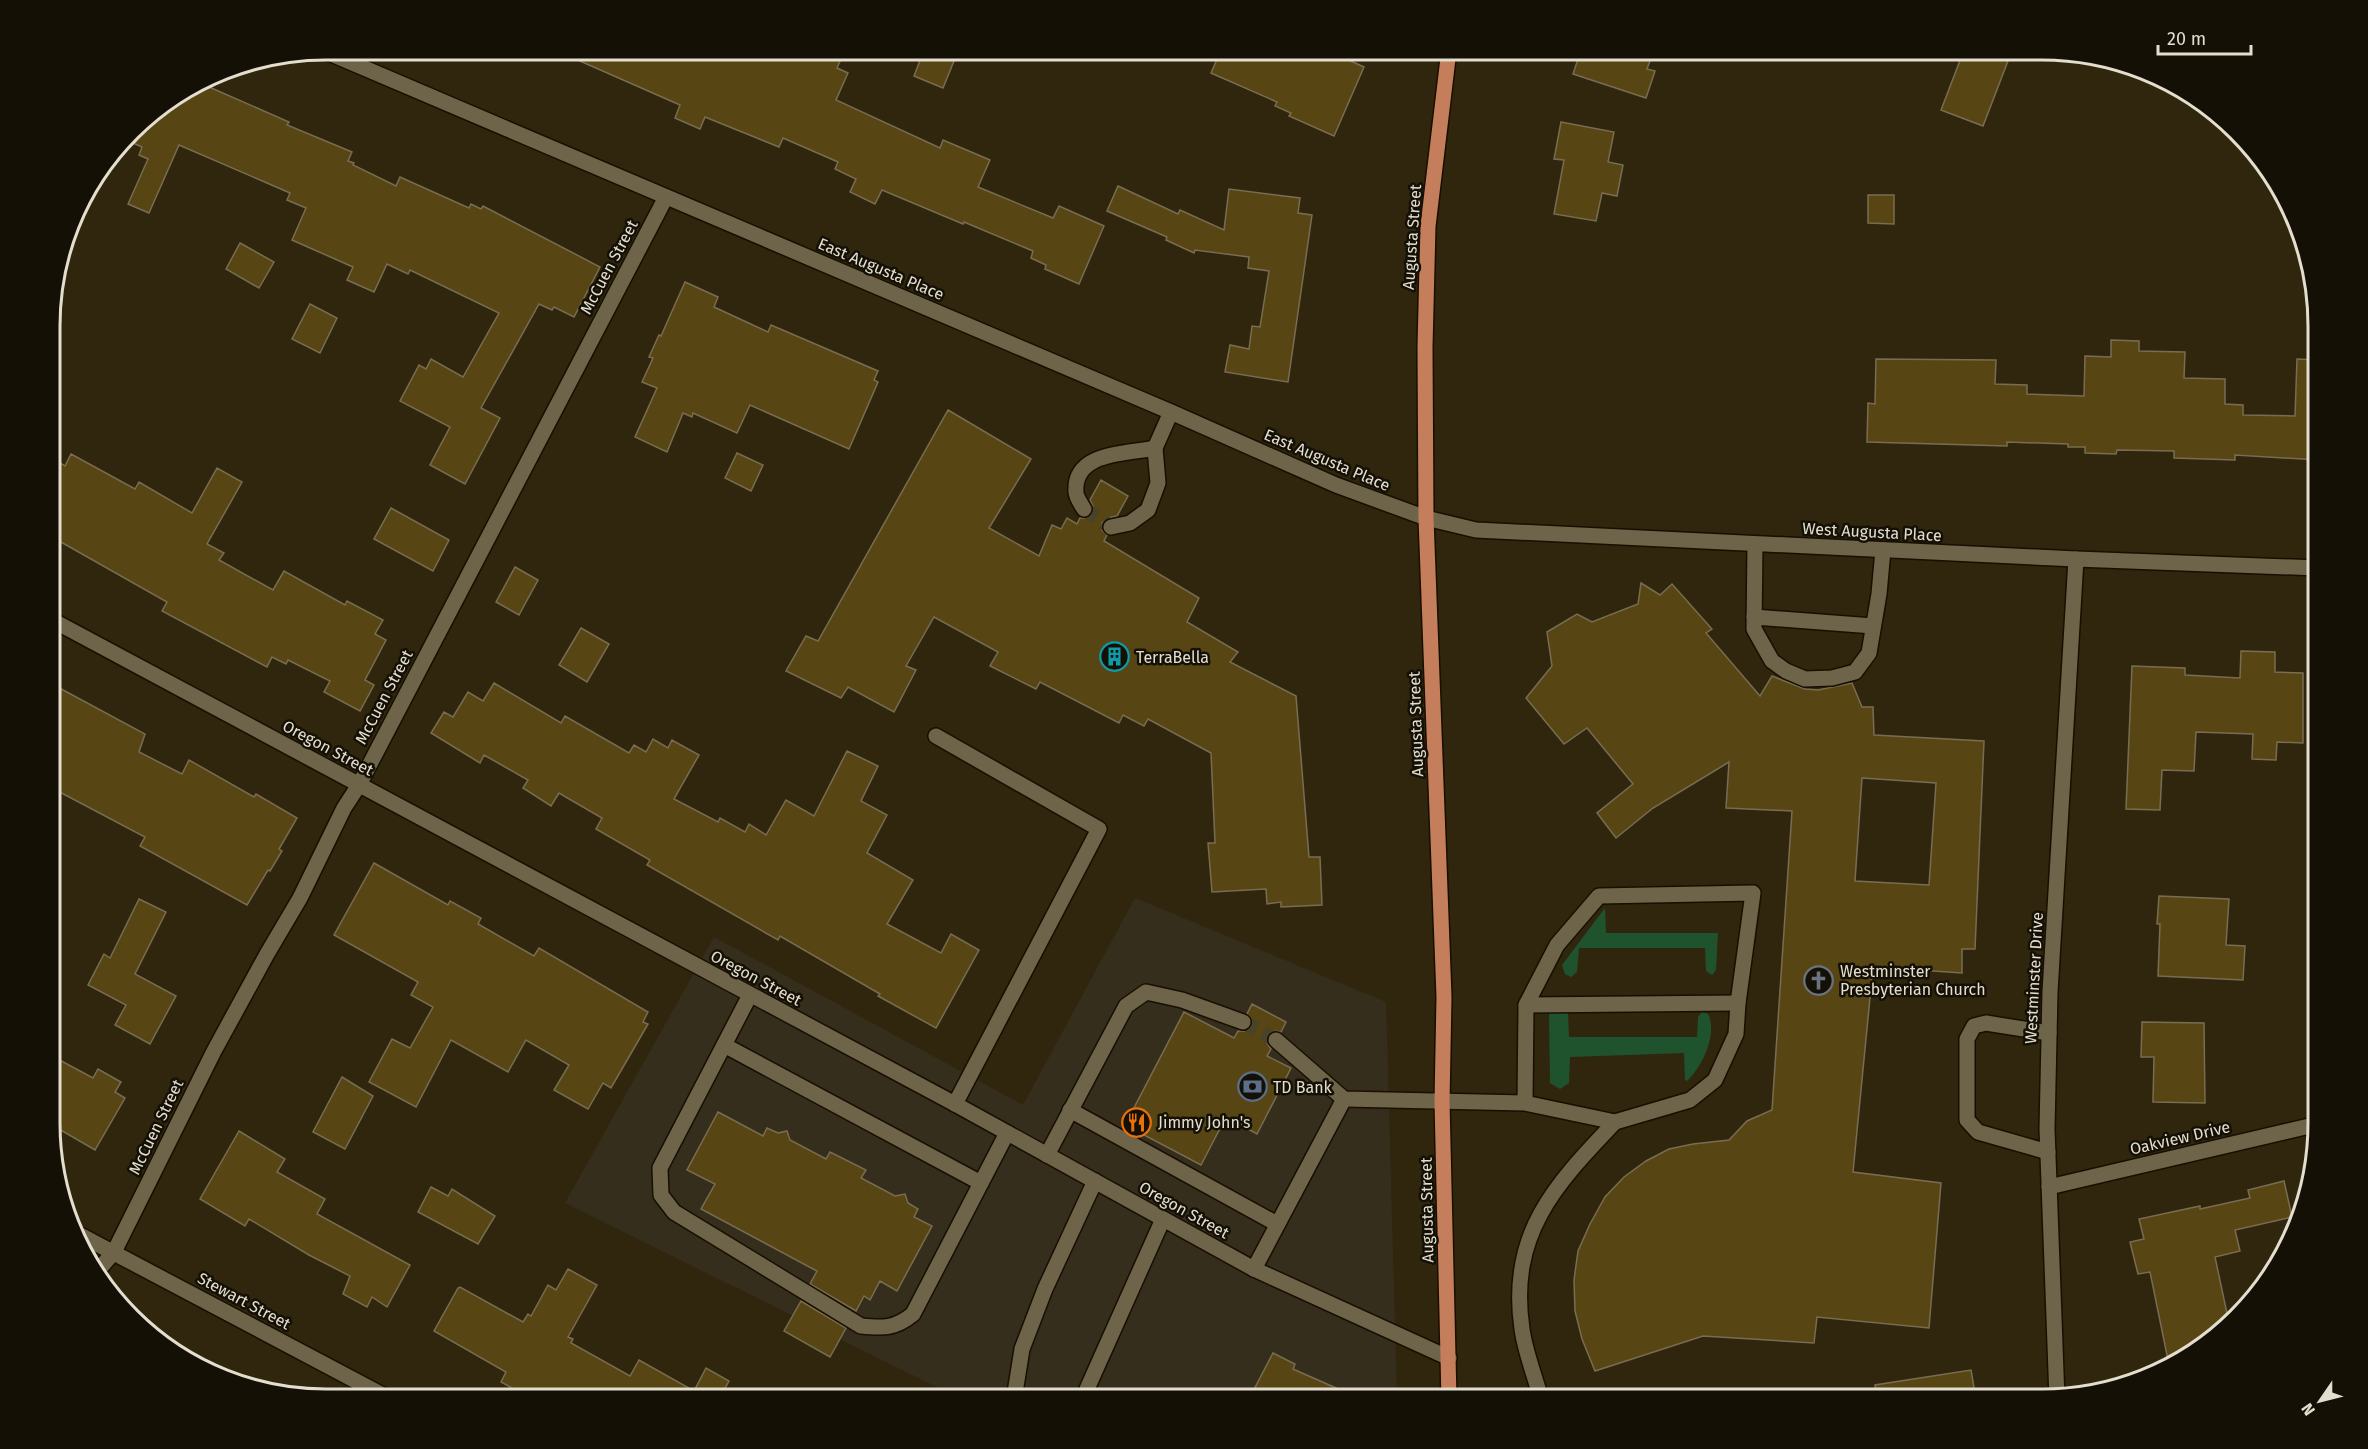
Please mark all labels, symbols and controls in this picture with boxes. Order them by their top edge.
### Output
scale bar [2158,18,2251,56]
text: 20 m [2167,28,2206,50]
street label: Augusta Street [1399,184,1425,290]
street label: McCuen Street [576,217,642,317]
street label: East Augusta Place [815,234,947,304]
street label: East Augusta Place [1261,425,1393,495]
street label: West Augusta Place [1802,519,1942,545]
building icon: TerraBella [1099,641,1131,673]
street label: McCuen Street [351,647,417,747]
place label: TerraBella [1136,648,1209,667]
street label: Augusta Street [1405,671,1427,777]
street label: Oregon Street [279,716,377,780]
street label: Westminster Drive [2021,911,2047,1045]
street label: Oregon Street [707,946,805,1010]
place label: Westminster Presbyterian Church [1840,962,1986,999]
church icon: Westminster Presbyterian Church [1803,964,1835,996]
bank icon: TD Bank [1236,1071,1268,1103]
street label: McCuen Street [125,1076,187,1178]
place label: TD Bank [1273,1078,1333,1097]
restaurant icon: Jimmy John's [1121,1106,1153,1138]
place label: Jimmy John's [1158,1113,1250,1132]
street label: Oakview Drive [2128,1117,2232,1159]
street label: Augusta Street [1417,1157,1437,1263]
street label: Oregon Street [1136,1177,1232,1243]
street label: Stewart Street [194,1269,294,1334]
north arrow [2290,1371,2350,1431]
text: N [2297,1400,2319,1419]

